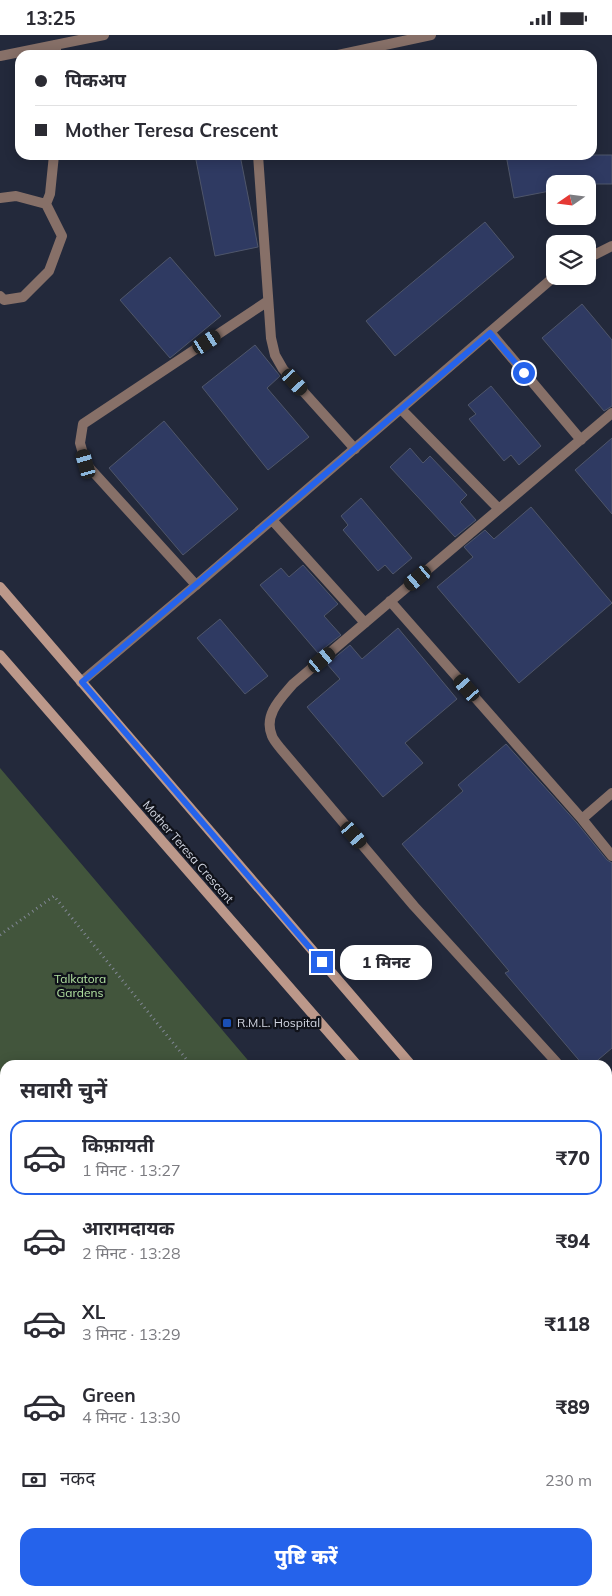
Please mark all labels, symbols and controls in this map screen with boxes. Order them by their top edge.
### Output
text: 13:25 [25,6,75,30]
text: पिकअप [65,68,126,92]
text: Mother Teresa Crescent [65,118,278,142]
north arrow [546,175,596,225]
map controls [546,175,596,285]
button: layers [546,235,596,285]
car [190,328,223,356]
route start [513,362,535,384]
car [279,366,310,398]
car [74,448,97,480]
car [401,563,434,593]
car [305,645,338,675]
car [451,672,482,704]
street label: Mother Teresa Crescent [140,797,237,906]
car [338,819,369,851]
callout: 1 मिनट [340,945,432,979]
route end [311,951,333,973]
text: 1 मिनट [362,952,410,972]
park label: Talkatora Gardens [54,971,106,1000]
place label: R.M.L. Hospital [237,1015,320,1030]
marker: R.M.L. Hospital [221,1017,233,1029]
text: सवारी चुनें [20,1076,107,1104]
text: किफ़ायती [82,1133,154,1157]
icon: car [22,1135,67,1180]
text: ₹70 [556,1146,590,1170]
text: 1 मिनट · 13:27 [82,1160,181,1180]
text: आरामदायक [82,1216,174,1240]
icon: car [22,1218,67,1263]
text: ₹94 [556,1229,590,1253]
text: 2 मिनट · 13:28 [82,1243,181,1263]
text: XL [82,1300,105,1324]
icon: car [22,1301,67,1346]
text: ₹118 [544,1312,590,1336]
text: 3 मिनट · 13:29 [82,1324,181,1344]
text: Green [82,1383,136,1407]
icon: car [22,1384,67,1429]
text: ₹89 [556,1395,590,1419]
text: 4 मिनट · 13:30 [82,1407,181,1427]
icon: cash [20,1466,48,1494]
text: नकद [60,1466,95,1490]
text: 230 m [545,1470,592,1490]
button: पुष्टि करें [20,1528,592,1586]

